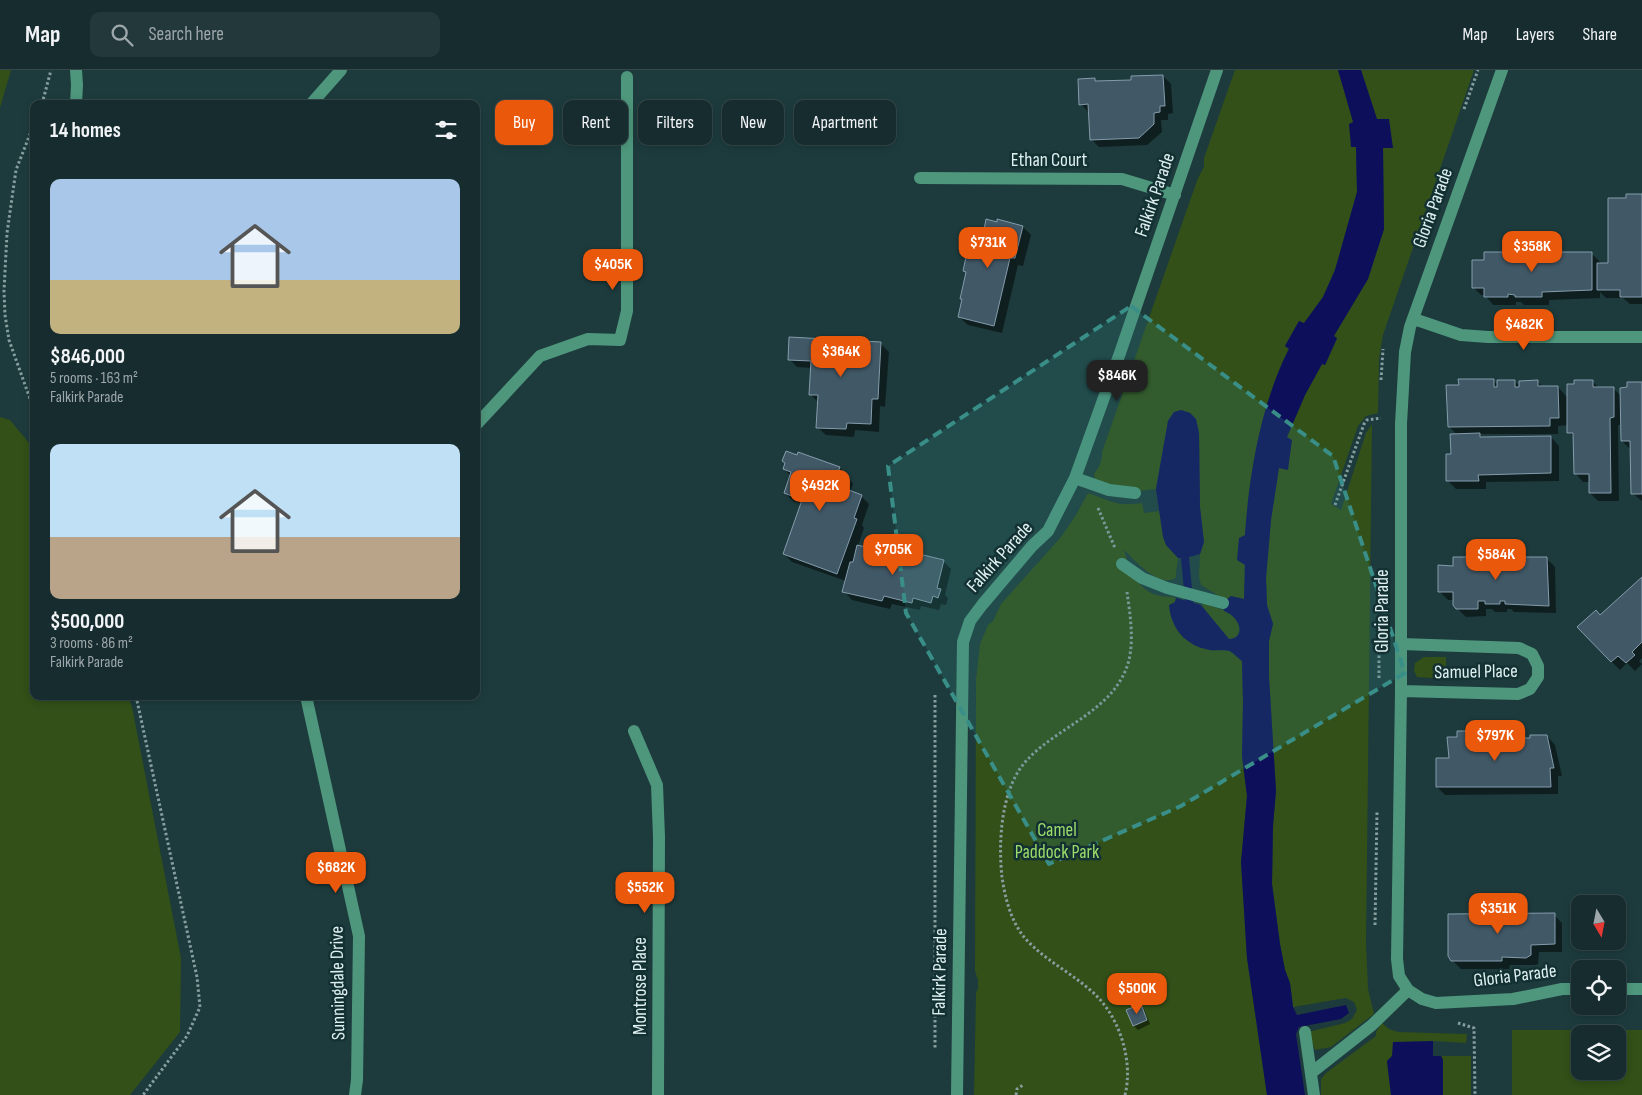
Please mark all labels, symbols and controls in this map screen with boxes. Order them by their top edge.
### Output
search box [90,12,440,57]
text: Map [25,20,60,49]
icon: search [108,21,136,49]
text: Search here [148,23,224,46]
text: Map [1463,24,1488,45]
text: Layers [1516,24,1555,45]
text: Share [1583,24,1617,45]
chip: Buy [495,100,553,145]
chip: Rent [563,100,628,145]
chip: Filters [638,100,712,145]
chip: New [722,100,784,145]
chip: Apartment [794,100,896,145]
icon: filters [432,116,460,144]
text: 14 homes [50,118,121,143]
street label: Ethan Court [1011,149,1088,172]
street label: Falkirk Parade [1130,150,1180,240]
street label: Gloria Parade [1408,165,1458,251]
icon: home [210,211,300,301]
pin: $731K [953,226,1023,269]
pin: $358K [1497,230,1567,273]
text: $731K [970,233,1006,252]
text: $358K [1513,237,1551,256]
pin: $405K [578,248,648,291]
text: $405K [594,255,632,274]
pin: $482K [1489,308,1559,351]
text: $482K [1505,315,1543,334]
pin: $364K [806,336,876,378]
text: $364K [822,342,860,361]
text: $846,000 [50,344,125,369]
pin: $846K [1082,360,1152,402]
text: $846K [1098,366,1136,385]
text: 5 rooms · 163 m² [50,369,138,388]
text: Falkirk Parade [50,388,124,407]
pin: $492K [785,470,855,512]
icon: home [210,476,300,566]
text: $492K [801,476,839,495]
street label: Falkirk Parade [962,517,1038,597]
pin: $705K [858,534,928,576]
pin: $584K [1461,538,1531,581]
text: $705K [874,540,912,559]
text: $584K [1477,545,1515,564]
street label: Gloria Parade [1371,569,1394,653]
text: $500,000 [50,609,124,634]
text: 3 rooms · 86 m² [50,634,133,653]
text: Falkirk Parade [50,653,124,672]
street label: Samuel Place [1434,660,1518,684]
pin: $797K [1460,720,1530,762]
text: $797K [1476,726,1514,745]
park label: Camel Paddock Park [1015,819,1100,864]
pin: $682K [301,852,371,894]
text: $682K [317,858,355,877]
pin: $552K [610,872,680,914]
text: $552K [626,878,664,897]
pin: $351K [1463,892,1533,935]
north arrow [1571,895,1626,950]
map controls [1571,895,1626,1080]
text: $351K [1480,899,1516,918]
street label: Sunningdale Drive [326,926,350,1040]
street label: Falkirk Parade [928,928,952,1016]
street label: Montrose Place [629,937,652,1035]
street label: Gloria Parade [1472,960,1558,992]
button: locate [1571,960,1626,1015]
pin: $500K [1102,972,1172,1015]
text: $500K [1118,979,1156,998]
button: layers [1571,1025,1626,1080]

